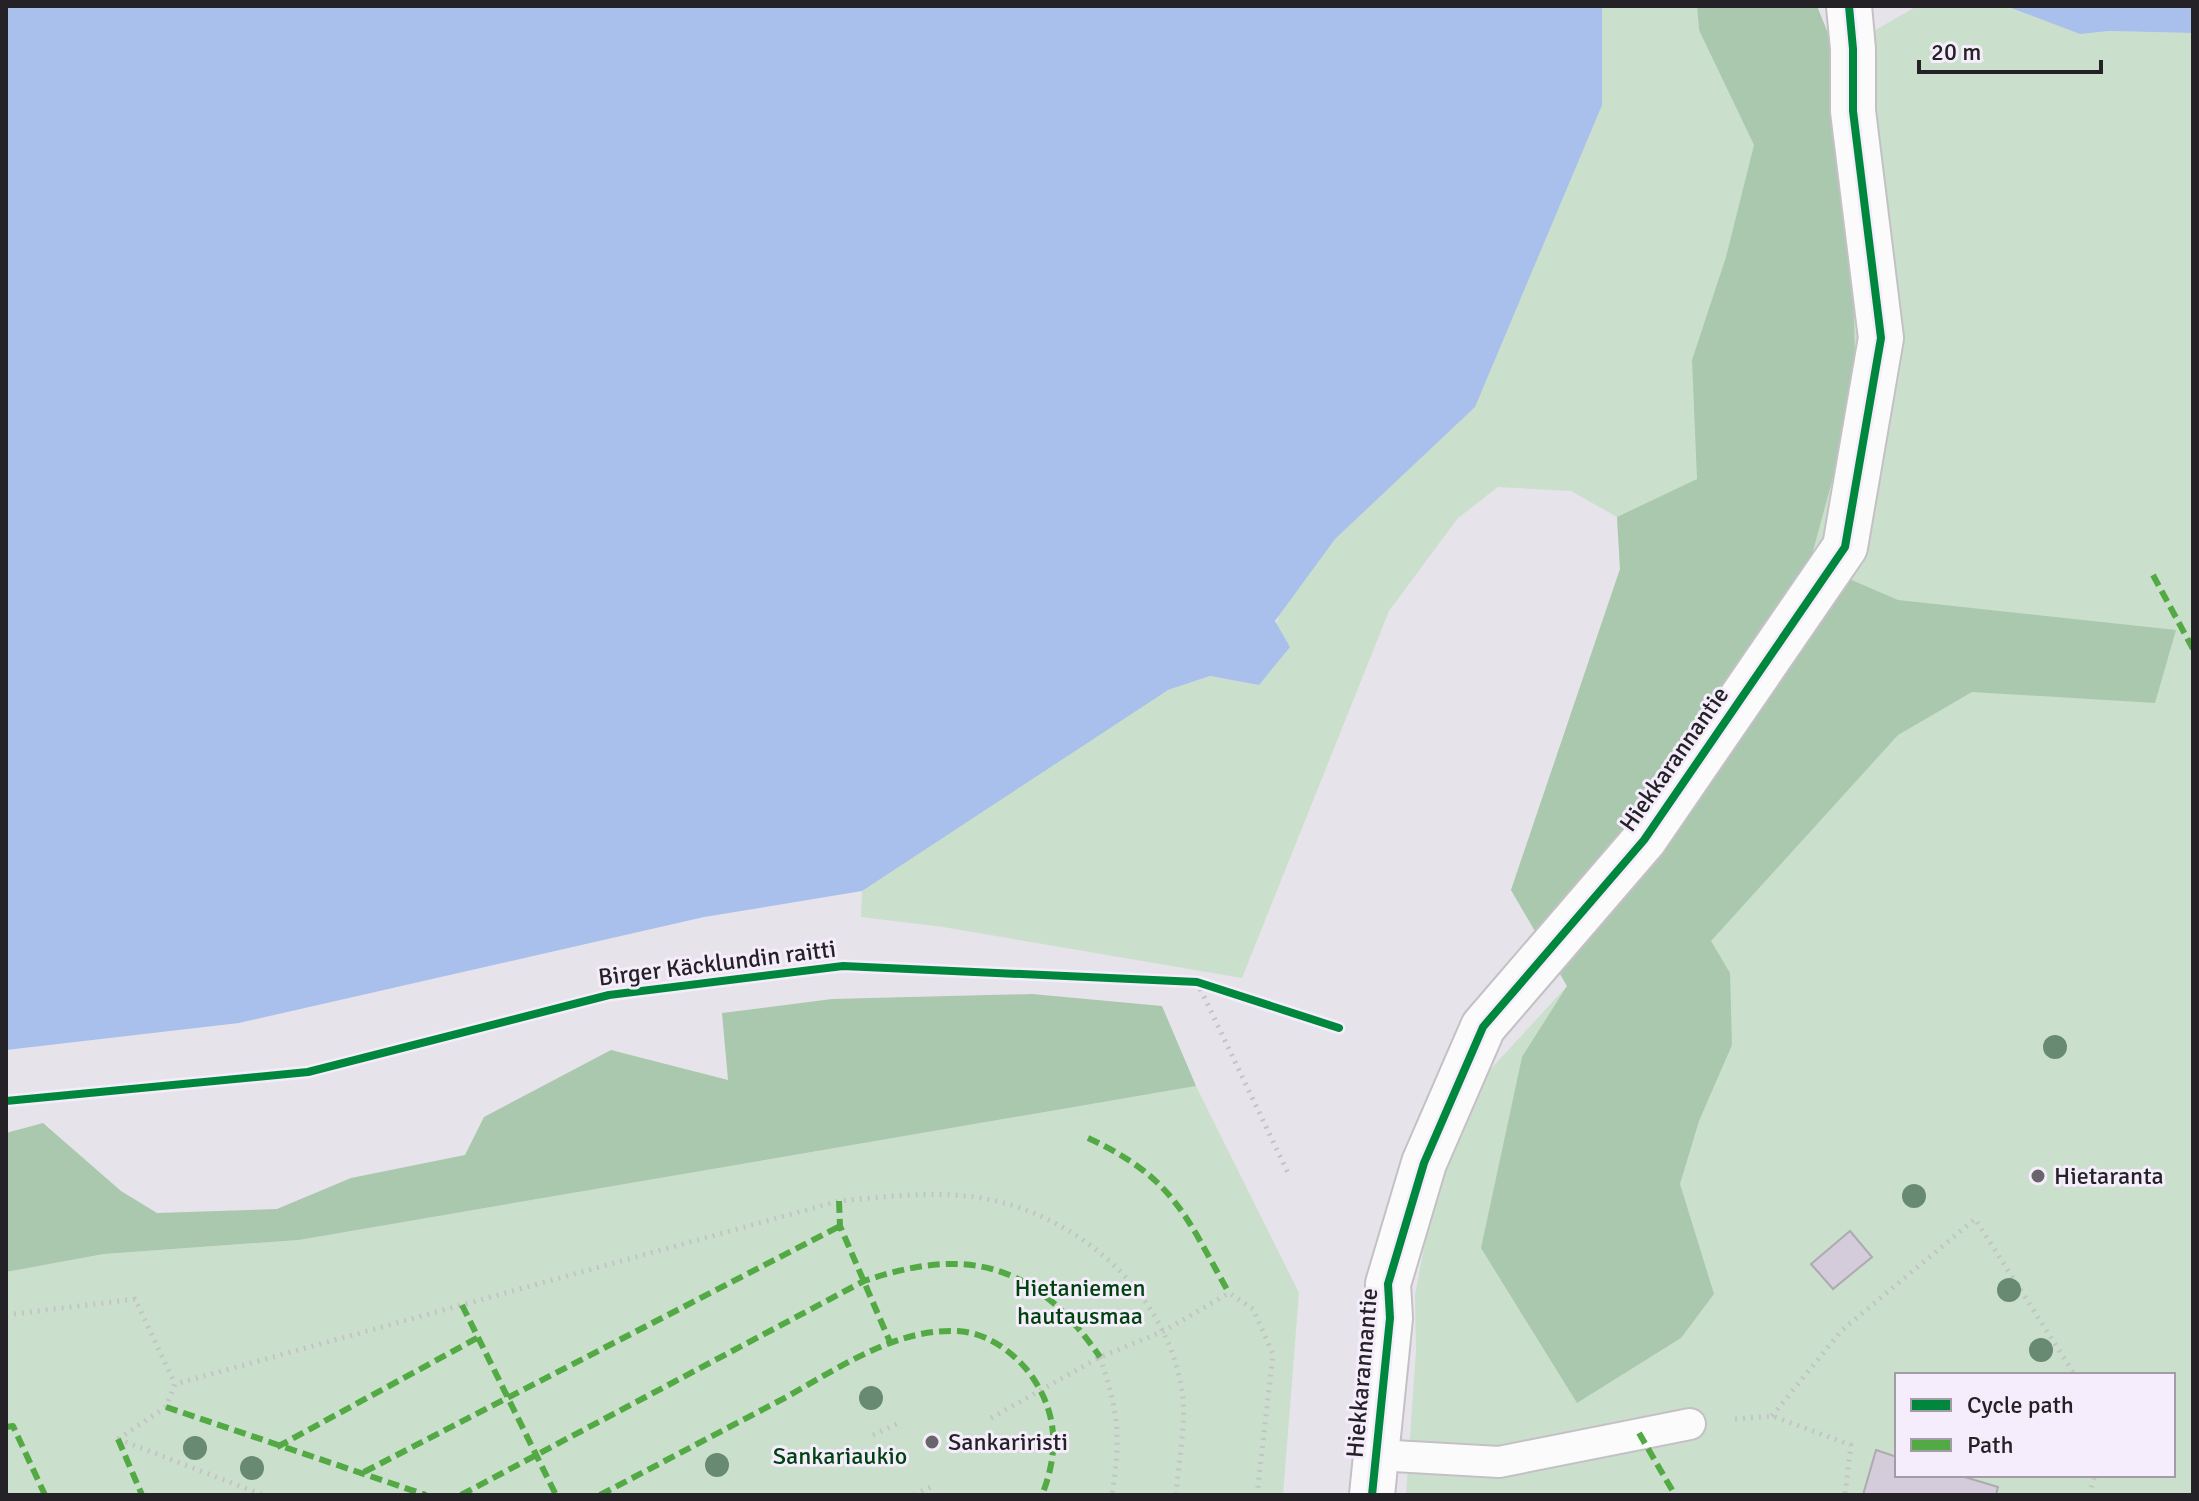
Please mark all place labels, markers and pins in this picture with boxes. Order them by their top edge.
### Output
place label: Hietaranta [2054,1161,2164,1191]
marker: Hietaranta [2029,1167,2047,1185]
place label: Sankariristi [948,1427,1068,1457]
marker: Sankariristi [923,1433,941,1451]

